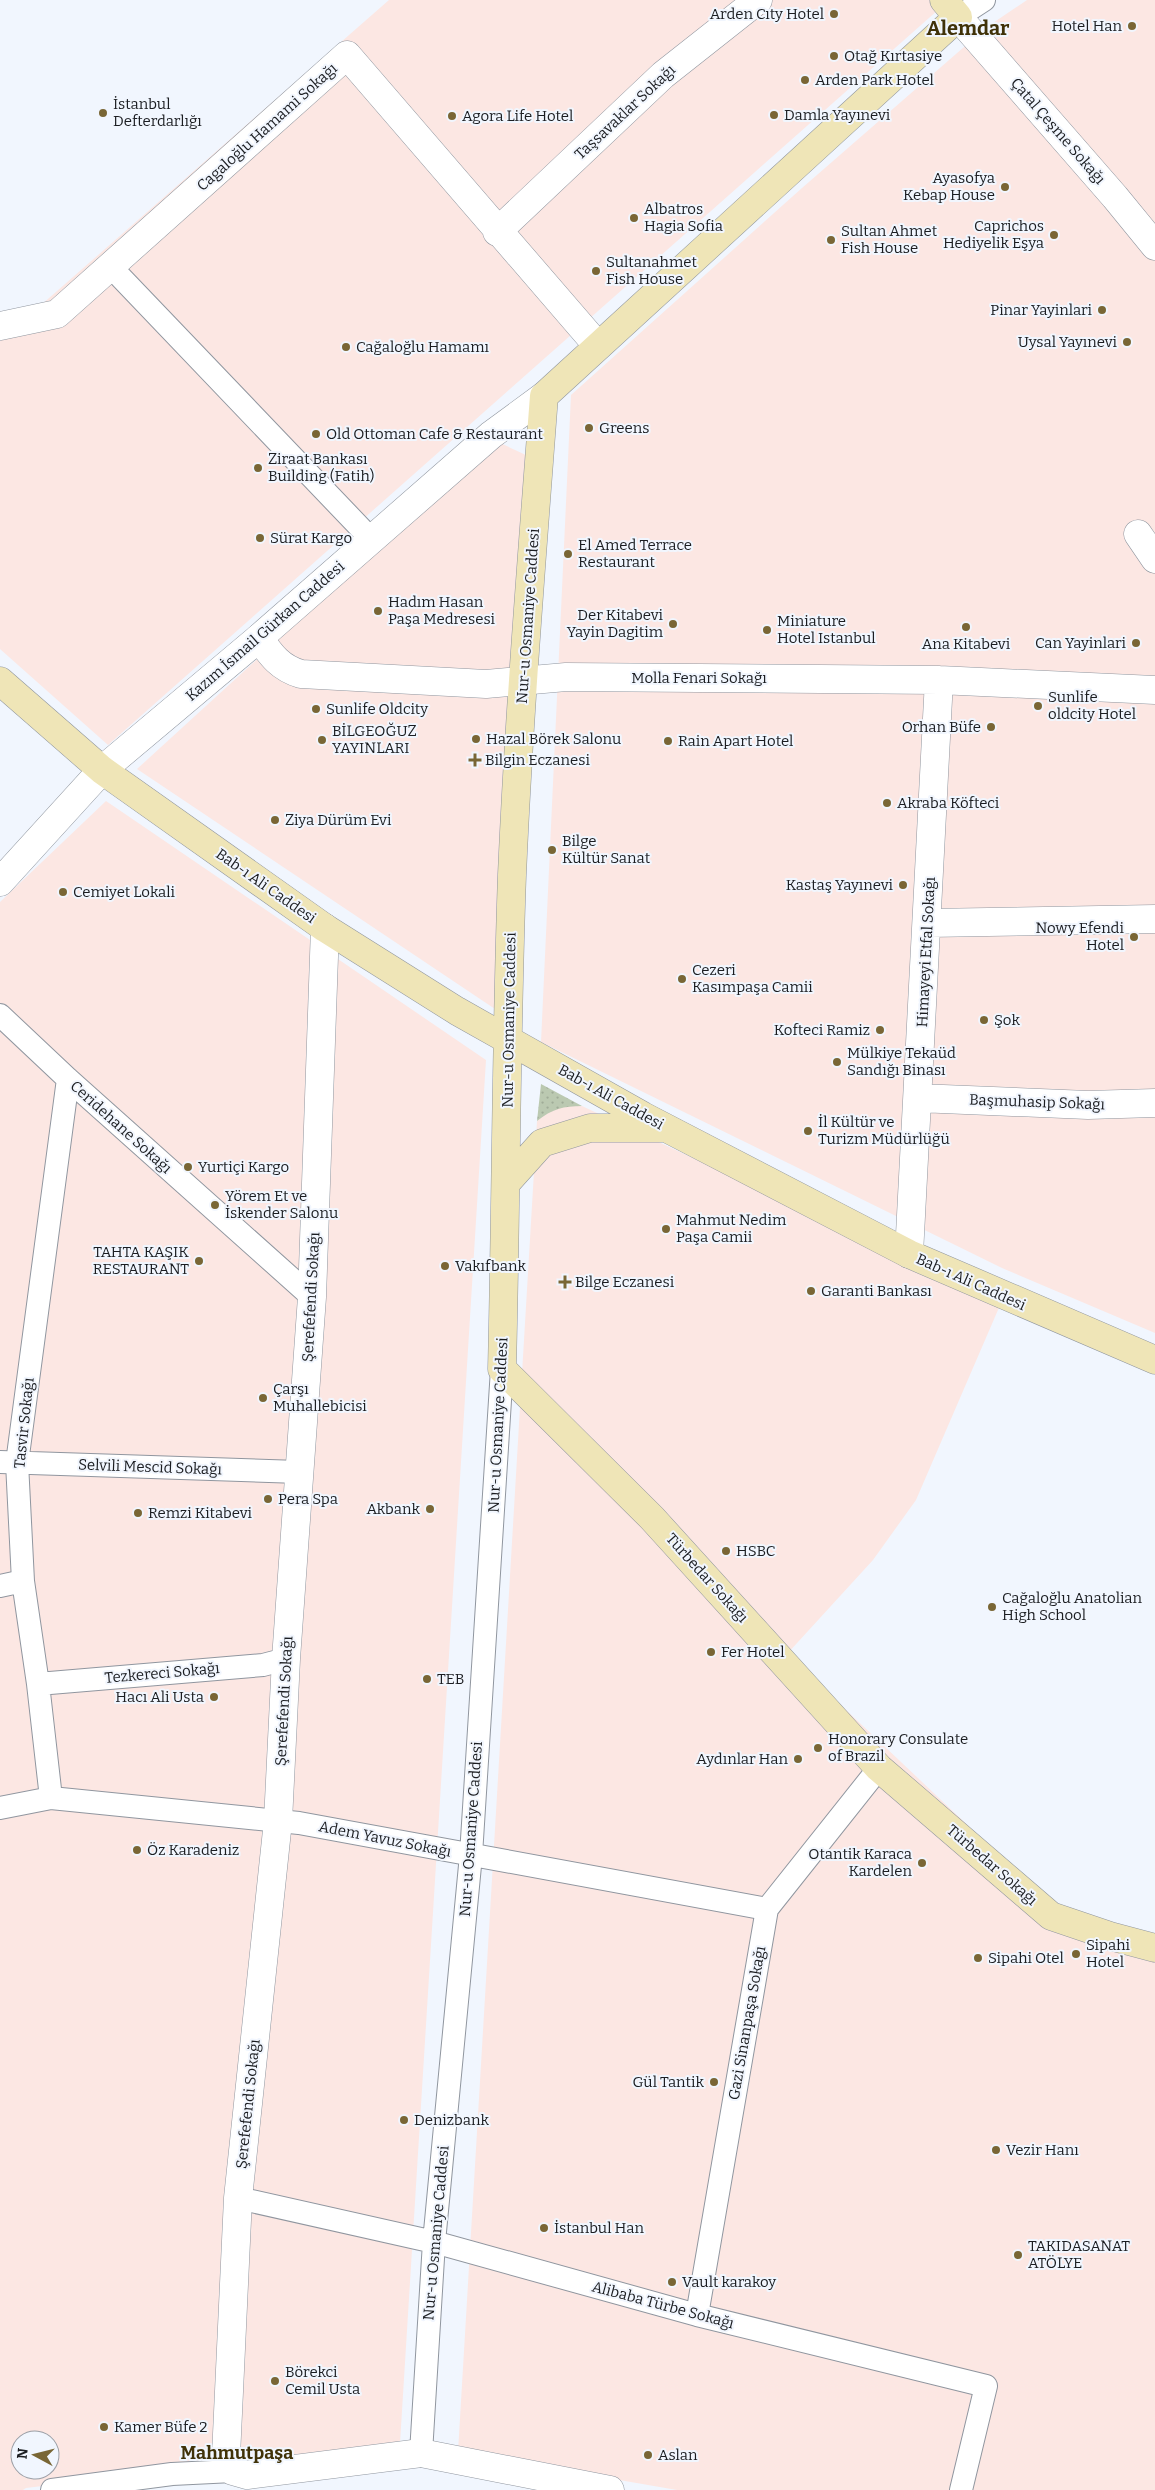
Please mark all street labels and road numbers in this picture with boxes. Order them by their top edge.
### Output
street label: Cagaloğlu Hamami Sokağı [193,59,341,195]
street label: Taşsavaklar Sokağı [571,60,679,163]
street label: Çatal Çeşme Sokağı [1007,74,1109,188]
street label: Nur-u Osmaniye Caddesi [513,527,543,704]
street label: Kazım İsmail Gürkan Caddesi [182,557,348,705]
street label: Molla Fenari Sokağı [631,669,767,687]
street label: Bab-ı Ali Caddesi [213,845,320,928]
street label: Himayeyi Etfal Sokağı [913,876,939,1028]
street label: Nur-u Osmaniye Caddesi [498,932,520,1108]
street label: Bab-ı Ali Caddesi [555,1061,667,1134]
street label: Ceridehane Sokağı [67,1077,176,1178]
street label: Başmuhasip Sokağı [969,1091,1106,1113]
street label: Şerefefendi Sokağı [299,1231,323,1363]
street label: Bab-ı Ali Caddesi [913,1250,1029,1314]
street label: Nur-u Osmaniye Caddesi [484,1336,512,1513]
street label: Tasvir Sokağı [10,1376,38,1469]
street label: Selvili Mescid Sokağı [78,1455,223,1479]
street label: Türbedar Sokağı [662,1530,752,1627]
street label: Şerefefendi Sokağı [272,1635,296,1767]
street label: Tezkereci Sokağı [104,1659,221,1687]
street label: Nur-u Osmaniye Caddesi [456,1740,486,1917]
street label: Adem Yavuz Sokağı [317,1817,453,1861]
street label: Türbedar Sokağı [943,1821,1041,1910]
street label: Gazi Sinanpaşa Sokağı [725,1944,769,2101]
street label: Şerefefendi Sokağı [232,2038,264,2170]
street label: Nur-u Osmaniye Caddesi [419,2144,453,2321]
street label: Alibaba Türbe Sokağı [590,2277,737,2333]

